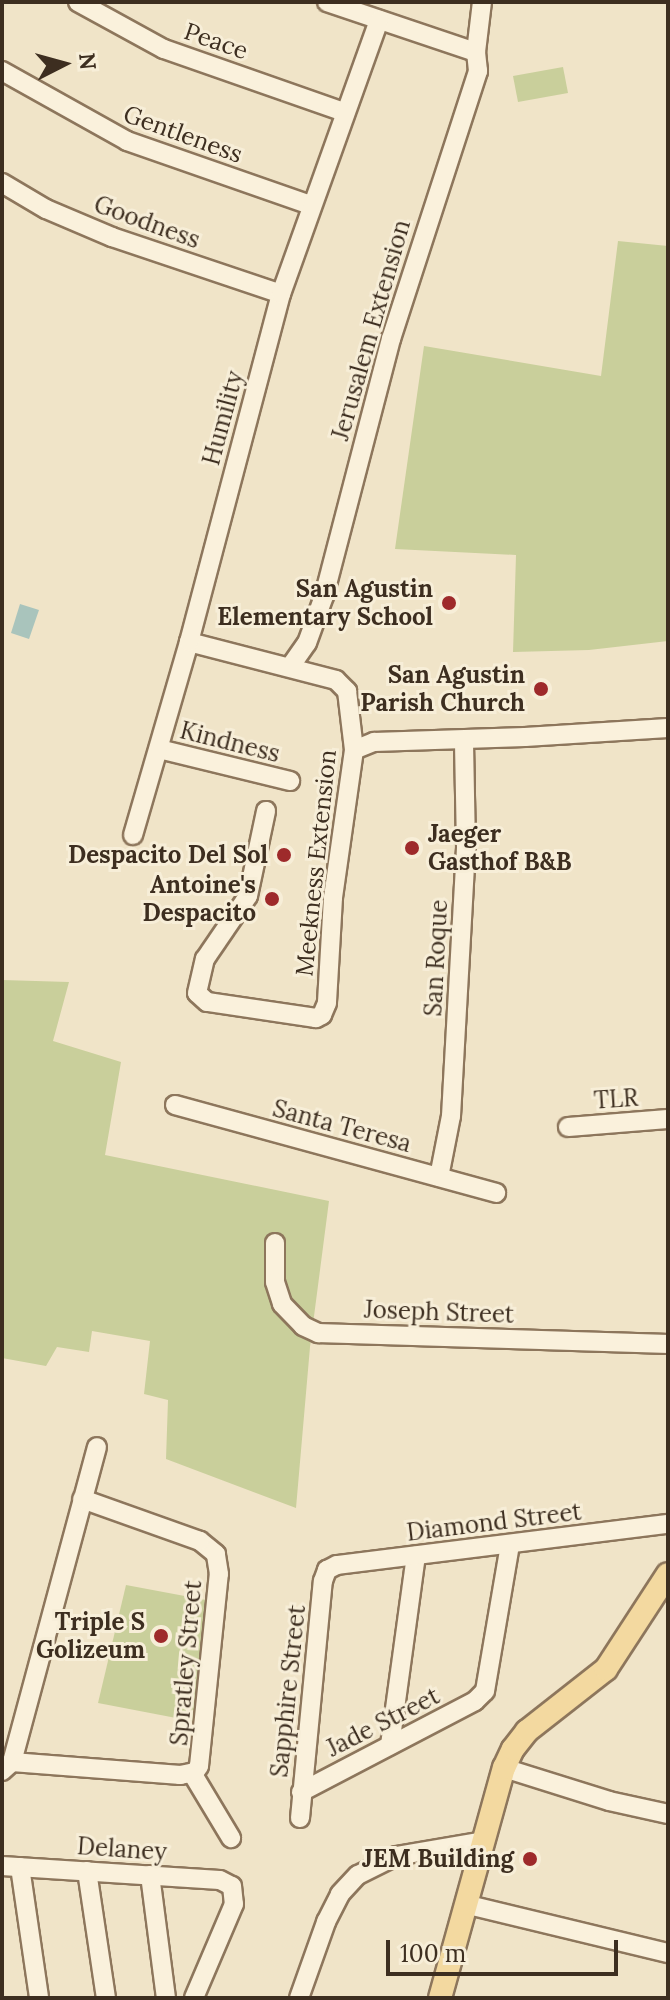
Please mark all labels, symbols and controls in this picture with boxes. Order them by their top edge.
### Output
street label: Peace [180,17,252,65]
north arrow [24,24,104,104]
text: N [73,52,103,71]
street label: Gentleness [120,99,246,169]
street label: Goodness [90,190,204,254]
street label: Jerusalem Extension [326,216,416,444]
street label: Humility [197,368,249,468]
place label: San Agustin Elementary School [217,575,433,631]
marker: San Agustin Elementary School [440,594,458,612]
place label: San Agustin Parish Church [360,661,525,717]
marker: San Agustin Parish Church [532,680,550,698]
street label: Kindness [177,716,283,768]
street label: Meekness Extension [290,748,342,978]
place label: Jaeger Gasthof B&B [428,820,572,876]
marker: Jaeger Gasthof B&B [403,839,421,857]
place label: Despacito Del Sol [68,841,268,869]
marker: Despacito Del Sol [275,846,293,864]
place label: Antoine's Despacito [143,871,256,927]
marker: Antoine's Despacito [263,890,281,908]
street label: San Roque [419,899,453,1017]
street label: TLR [593,1083,639,1115]
street label: Santa Teresa [270,1094,414,1158]
street label: Joseph Street [364,1295,514,1329]
street label: Diamond Street [405,1497,583,1547]
street label: Spratley Street [164,1579,208,1747]
street label: Sapphire Street [265,1603,311,1779]
place label: Triple S Golizeum [36,1608,145,1664]
marker: Triple S Golizeum [152,1627,170,1645]
street label: Jade Street [322,1681,444,1763]
street label: Delaney [76,1831,168,1867]
place label: JEM Building [362,1845,514,1873]
marker: JEM Building [521,1850,539,1868]
scale bar [390,1924,622,1974]
text: 100 m [400,1938,466,1969]

